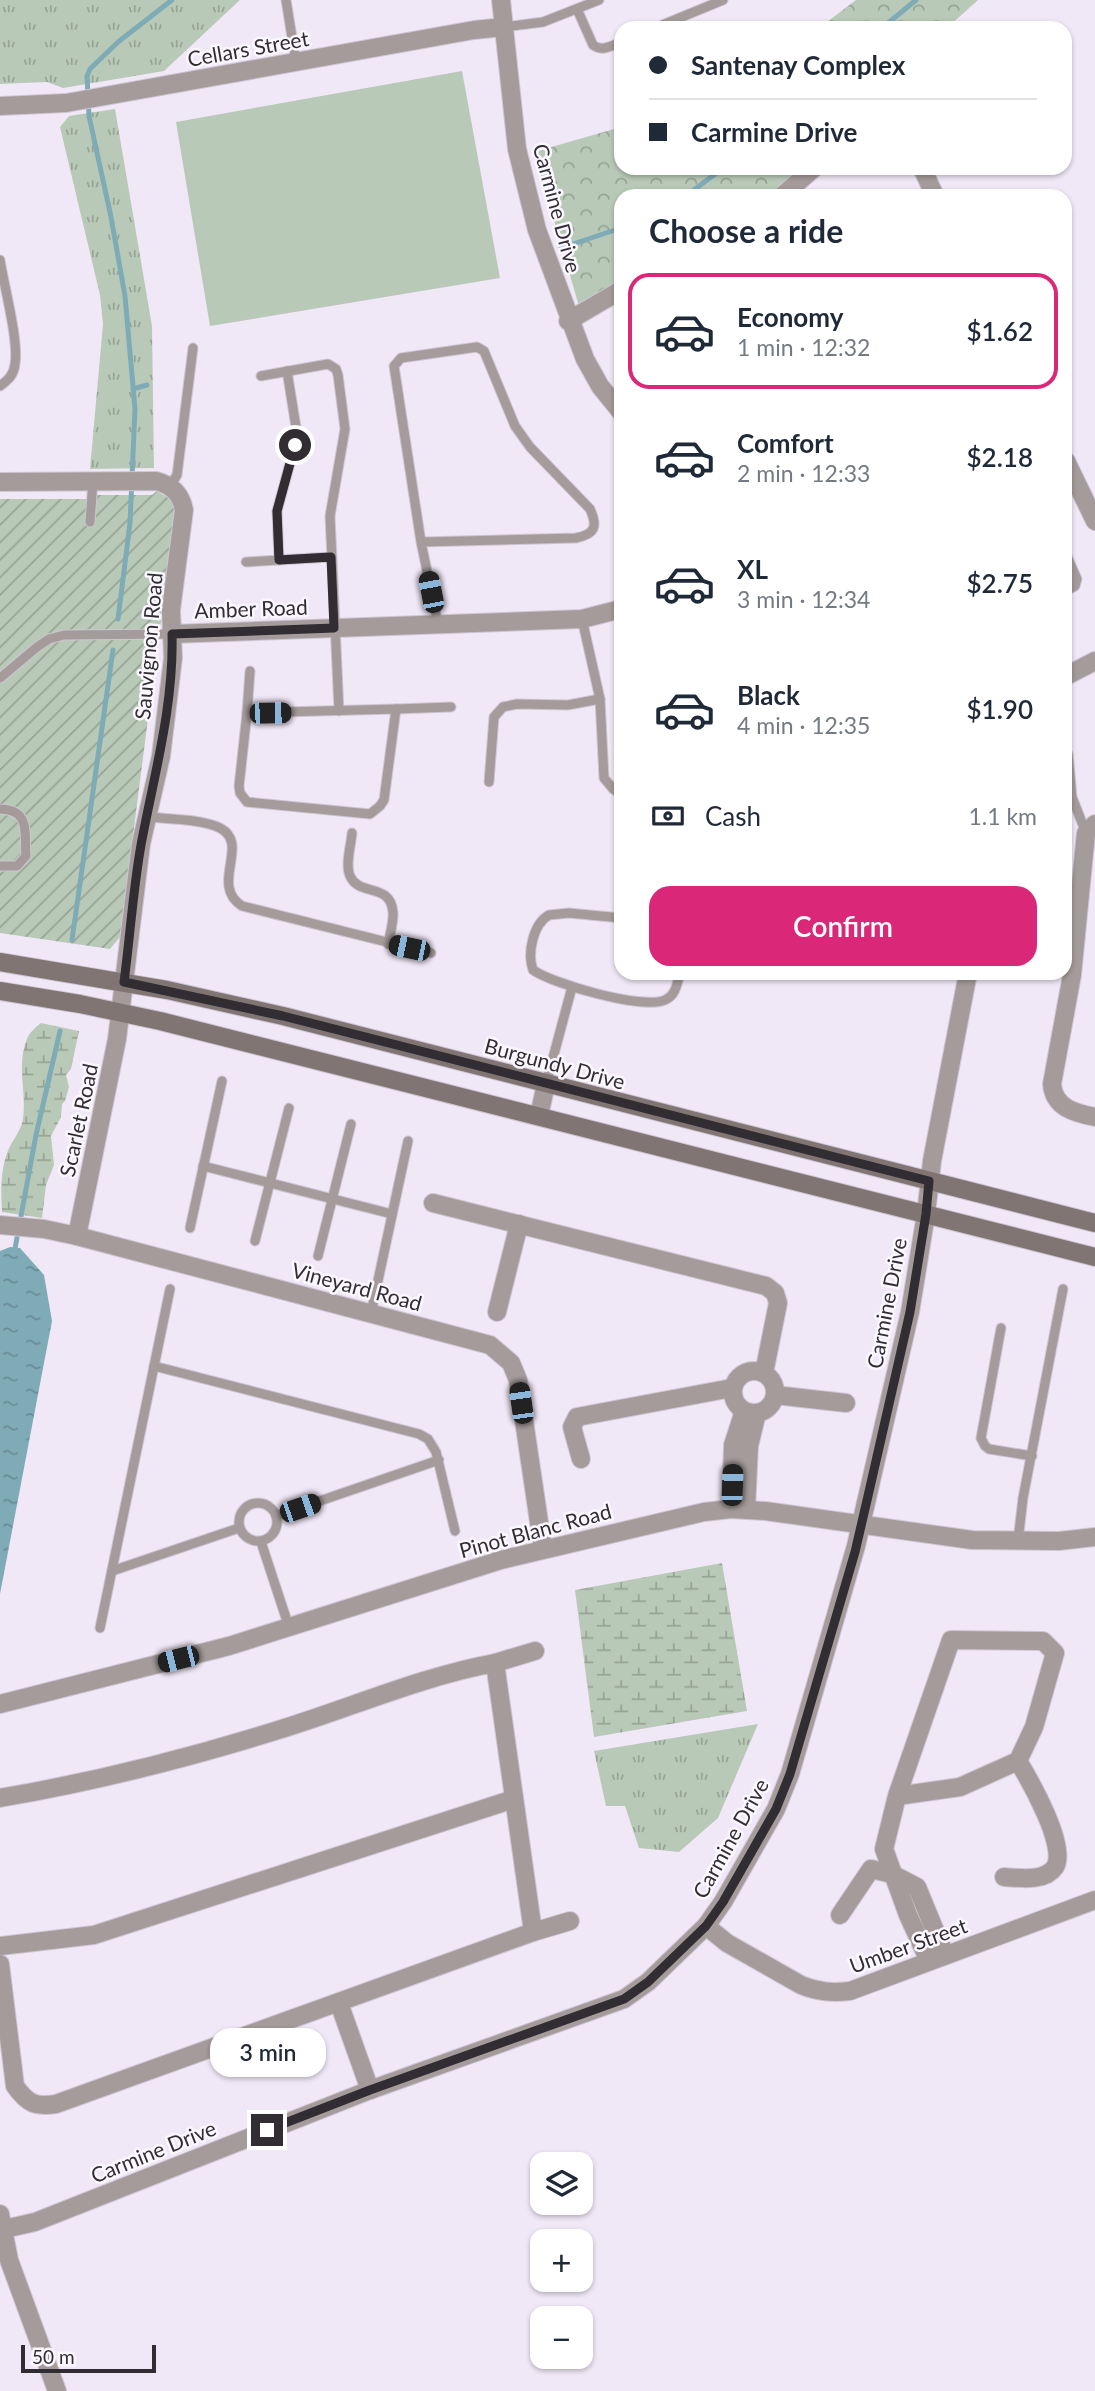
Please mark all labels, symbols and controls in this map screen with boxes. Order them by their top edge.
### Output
street label: Cellars Street [185,25,311,71]
text: Santenay Complex [691,49,905,81]
text: Carmine Drive [691,116,857,148]
street label: Carmine Drive [529,141,587,275]
text: Choose a ride [649,211,843,250]
icon: car [653,300,716,363]
text: Economy [737,301,843,333]
text: $1.62 [967,315,1033,347]
text: 1 min · 12:32 [737,333,870,361]
icon: car [653,426,716,489]
text: Comfort [737,427,834,459]
route start [279,429,311,461]
text: $2.18 [967,441,1033,473]
text: 2 min · 12:33 [737,459,870,487]
icon: car [653,552,716,615]
text: XL [737,553,768,585]
text: $2.75 [967,567,1033,599]
car [417,569,446,615]
street label: Sauvignon Road [129,571,167,721]
text: 3 min · 12:34 [737,585,870,613]
street label: Amber Road [194,594,308,622]
icon: car [653,678,716,741]
text: Black [737,679,800,711]
text: $1.90 [967,693,1033,725]
car [249,702,292,724]
text: 4 min · 12:35 [737,711,870,739]
icon: cash [649,797,687,835]
text: Cash [705,800,761,832]
text: 1.1 km [968,802,1037,830]
button: Confirm [649,886,1037,966]
car [387,933,432,963]
street label: Burgundy Drive [482,1032,628,1094]
street label: Scarlet Road [54,1061,102,1179]
street label: Carmine Drive [861,1235,911,1371]
street label: Vineyard Road [289,1257,425,1315]
car [508,1381,535,1425]
car [721,1464,744,1506]
car [277,1491,324,1525]
street label: Pinot Blanc Road [456,1498,614,1562]
car [156,1644,201,1674]
street label: Carmine Drive [687,1774,773,1902]
street label: Umber Street [846,1912,971,1978]
callout: 3 min [209,2028,325,2078]
text: 3 min [240,2038,296,2066]
route end [251,2114,283,2146]
street label: Carmine Drive [87,2115,219,2187]
map controls [530,2152,593,2369]
button: layers [530,2152,593,2215]
button: + [530,2229,593,2292]
button: − [530,2306,593,2369]
scale bar [21,2342,156,2374]
text: 50 m [32,2345,75,2368]

